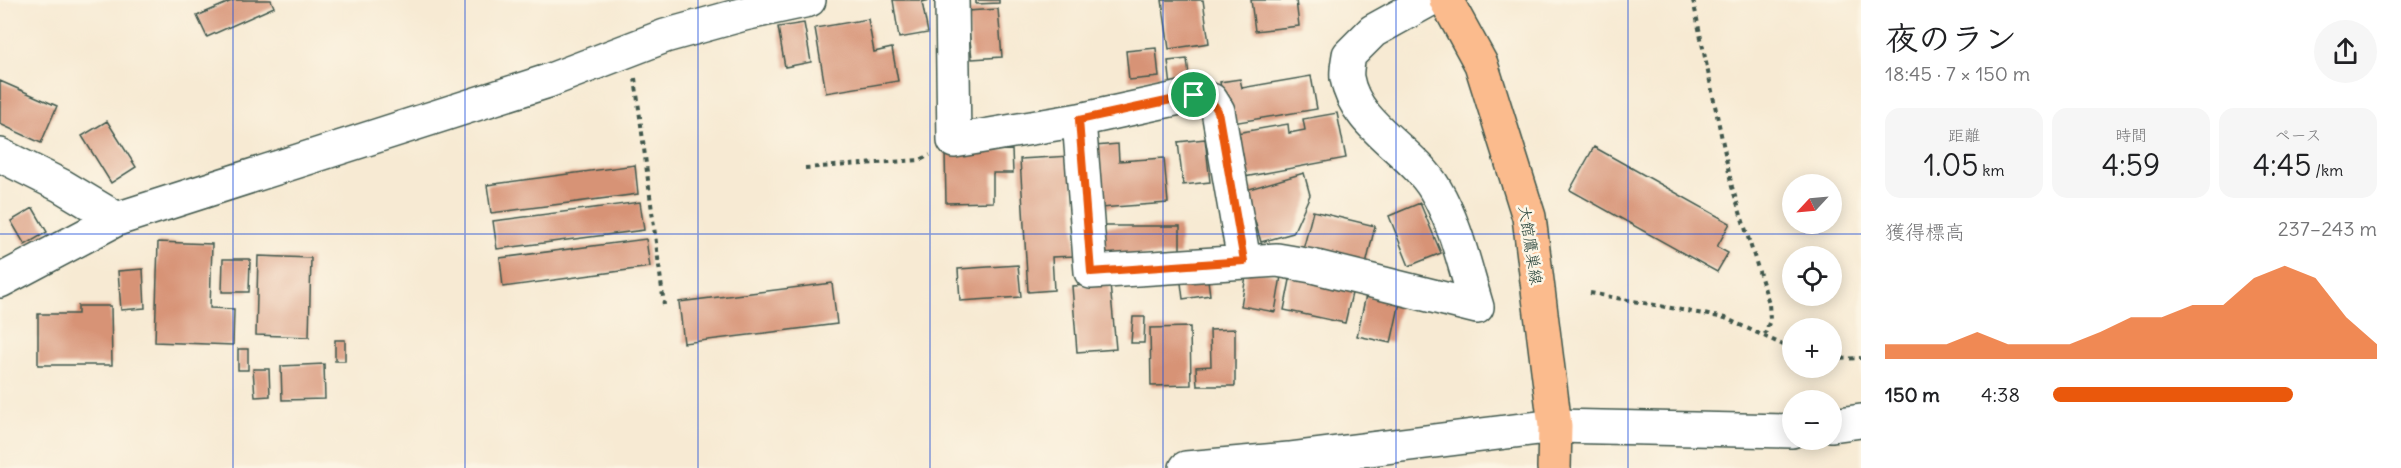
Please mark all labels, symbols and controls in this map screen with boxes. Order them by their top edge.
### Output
text: 夜のラン [1885,17,2017,59]
button: share [2314,20,2377,83]
text: 18:45 · 7 × 150 m [1885,61,2030,86]
pin [1168,69,1219,120]
icon: arrive [1177,78,1210,111]
text: 距離 [1948,125,1980,145]
text: 時間 [2115,125,2147,145]
text: ペース [2274,125,2322,145]
text: 1.05 [1923,146,1979,184]
text: 4:59 [2102,146,2160,184]
text: 4:45 [2253,146,2311,184]
text: km [1979,160,2005,180]
text: /km [2311,160,2343,180]
north arrow [1782,174,1842,234]
map controls [1782,174,1842,450]
street label: 大館鷹巣線 [1515,204,1547,286]
text: 237–243 m [2278,216,2377,241]
text: 獲得標高 [1885,219,1965,244]
button: locate [1782,246,1842,306]
button: + [1782,318,1842,378]
text: 150 m [1885,382,1940,407]
text: 4:38 [1981,382,2020,407]
button: − [1782,390,1842,450]

